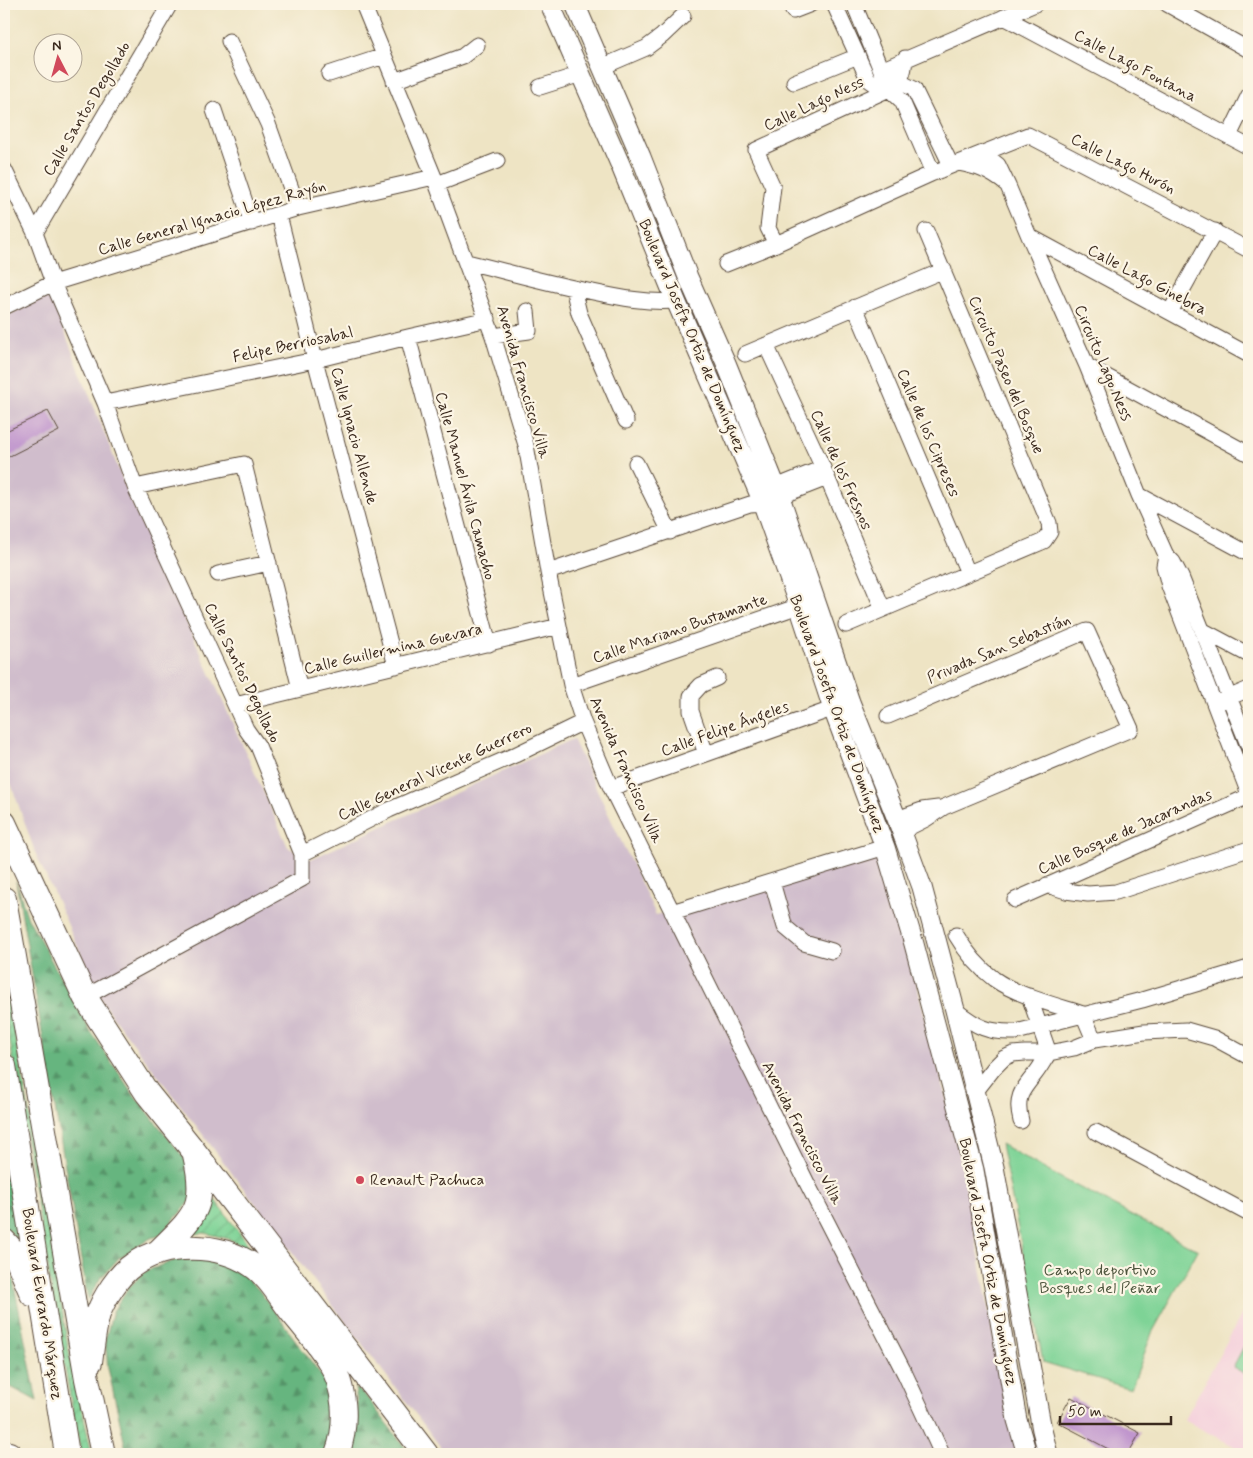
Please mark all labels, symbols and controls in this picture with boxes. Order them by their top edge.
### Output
street label: Calle Lago Fontana [1070,25,1200,108]
north arrow [32,32,82,82]
text: N [51,37,62,56]
street label: Calle Santos Degollado [38,38,136,181]
street label: Calle Lago Ness [760,72,868,137]
street label: Calle Lago Hurón [1067,129,1179,200]
street label: Calle General Ignacio López Rayón [96,175,329,262]
street label: Boulevard Josefa Ortiz de Domínguez [632,216,751,456]
street label: Calle Lago Ginebra [1083,240,1210,321]
street label: Circuito Paseo del Bosque [963,293,1049,457]
street label: Circuito Lago Ness [1068,302,1137,425]
street label: Avenida Francisco Villa [491,303,555,461]
street label: Felipe Berriosabal [231,322,355,368]
street label: Calle Ignacio Allende [326,365,383,508]
street label: Calle de los Cipreses [891,366,965,500]
street label: Calle Manuel Ávila Camacho [430,390,500,583]
street label: Calle de los Fresnos [805,407,877,533]
street label: Calle Mariano Bustamante [590,589,770,669]
street label: Boulevard Josefa Ortiz de Domínguez [783,592,890,836]
street label: Calle Santos Degollado [198,599,285,747]
street label: Privada San Sebastián [924,609,1074,689]
street label: Calle Guillermina Guevara [302,618,484,680]
street label: Avenida Francisco Villa [584,694,668,847]
street label: Calle Felipe Ángeles [658,696,792,763]
street label: Calle General Vicente Guerrero [335,718,535,826]
street label: Calle Bosque de Jacarandas [1035,784,1215,880]
street label: Avenida Francisco Villa [757,1058,847,1209]
street label: Boulevard Josefa Ortiz de Domínguez [953,1136,1022,1388]
place label: Renault Pachuca [370,1170,484,1191]
marker: Renault Pachuca [354,1174,366,1186]
street label: Boulevard Everardo Márquez [16,1207,68,1401]
park label: Campo deportivo Bosques del Peñar [1039,1260,1161,1299]
scale bar [1060,1393,1172,1425]
text: 50 m [1068,1402,1102,1422]

